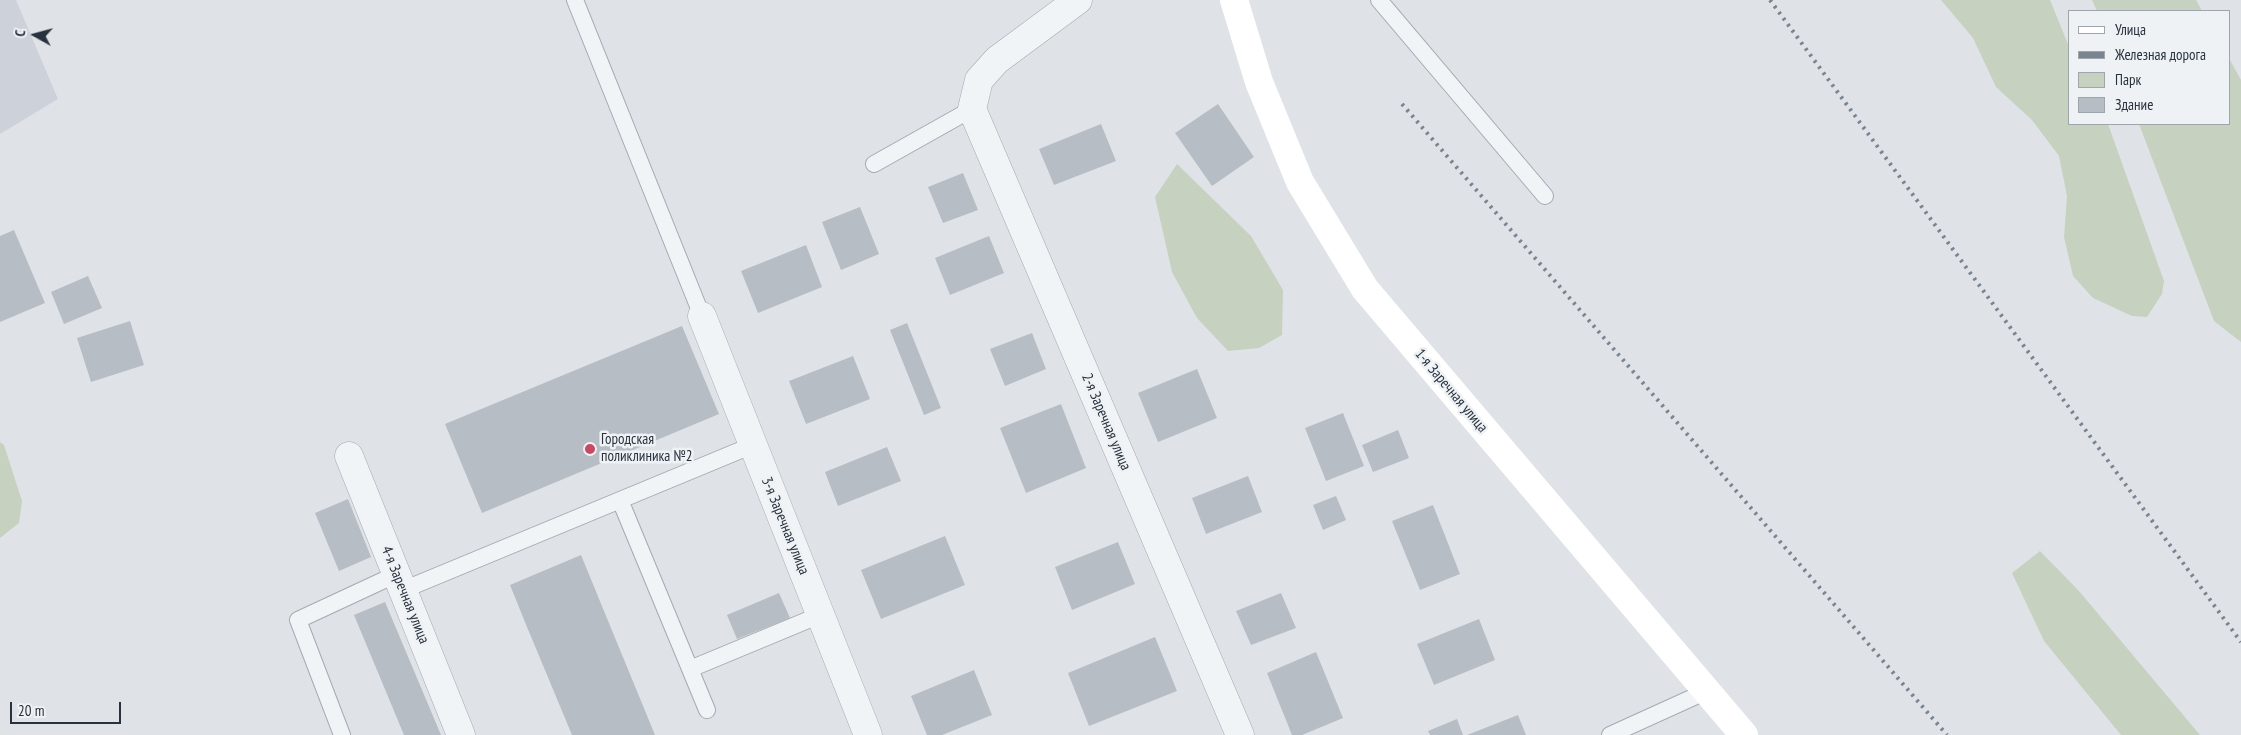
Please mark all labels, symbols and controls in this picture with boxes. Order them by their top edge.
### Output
north arrow [10,10,60,60]
legend [2068,10,2231,125]
text: Улица [2115,20,2146,39]
text: С [11,29,29,37]
text: Железная дорога [2115,45,2206,64]
text: Парк [2115,70,2141,89]
text: Здание [2115,95,2153,114]
street label: 1-я Заречная улица [1411,346,1491,436]
street label: 2-я Заречная улица [1077,371,1135,473]
place label: Городская поликлиника №2 [601,431,693,466]
marker: Городская поликлиника №2 [583,442,597,456]
street label: 3-я Заречная улица [757,475,813,577]
street label: 4-я Заречная улица [377,544,433,646]
scale bar [12,692,124,724]
text: 20 m [18,701,44,720]

